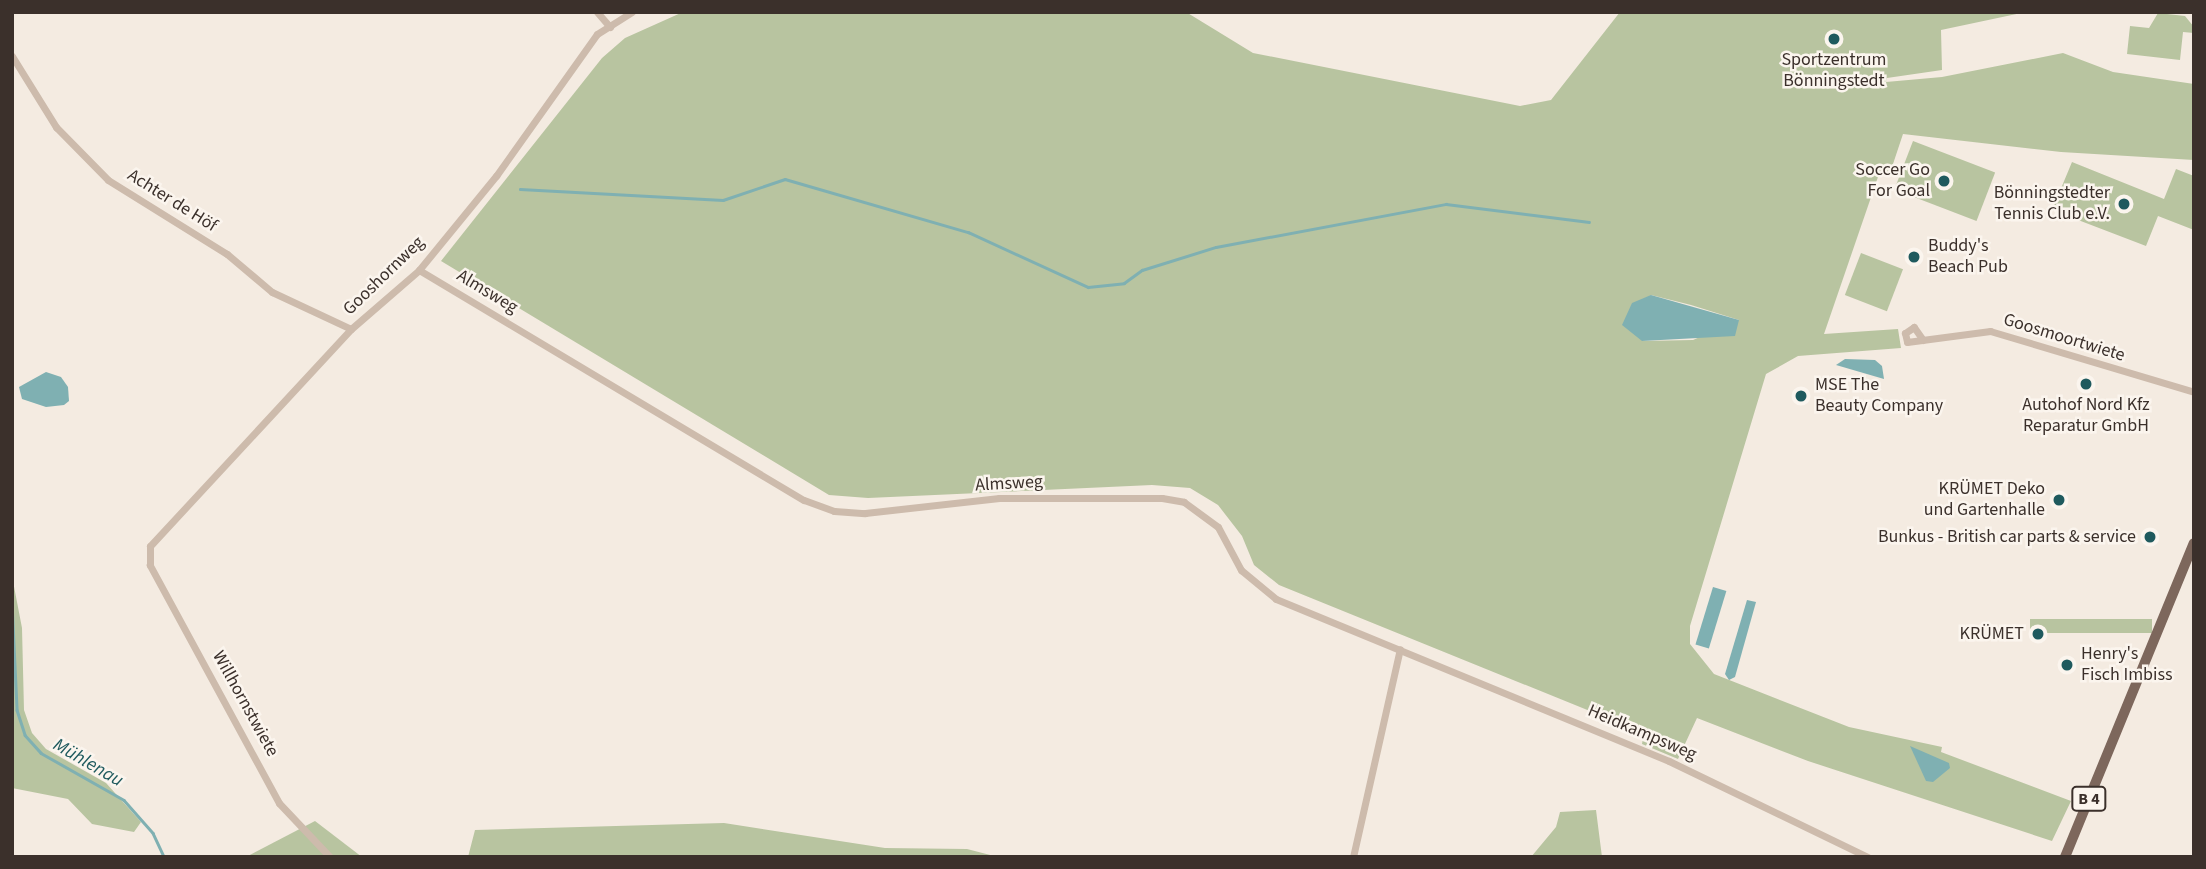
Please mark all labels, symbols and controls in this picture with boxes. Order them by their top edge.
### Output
marker: Sportzentrum Bönningstedt [1826,31,1842,47]
place label: Sportzentrum Bönningstedt [1782,50,1886,92]
place label: Soccer Go For Goal [1855,160,1930,202]
street label: Achter de Höf [123,165,221,237]
marker: Soccer Go For Goal [1936,173,1952,189]
place label: Bönningstedter Tennis Club e.V. [1994,183,2110,226]
marker: Bönningstedter Tennis Club e.V. [2116,196,2132,212]
street label: Gooshornweg [339,232,429,320]
place label: Buddy's Beach Pub [1928,236,2008,278]
marker: Buddy's Beach Pub [1906,249,1922,265]
street label: Almsweg [452,265,522,319]
street label: Goosmoortwiete [2001,309,2127,367]
place label: MSE The Beauty Company [1815,375,1943,418]
marker: Autohof Nord Kfz Reparatur GmbH [2078,376,2094,392]
marker: MSE The Beauty Company [1793,388,1809,404]
place label: Autohof Nord Kfz Reparatur GmbH [2022,395,2150,438]
street label: Almsweg [975,471,1043,497]
place label: KRÜMET Deko und Gartenhalle [1924,479,2045,522]
marker: KRÜMET Deko und Gartenhalle [2051,492,2067,508]
place label: Bunkus - British car parts & service [1878,526,2136,548]
marker: Bunkus - British car parts & service [2142,529,2158,545]
place label: KRÜMET [1960,623,2024,645]
marker: KRÜMET [2030,626,2046,642]
place label: Henry's Fisch Imbiss [2081,644,2173,686]
street label: Willhornstwiete [207,647,283,761]
marker: Henry's Fisch Imbiss [2059,657,2075,673]
street label: Heidkampsweg [1584,700,1700,766]
water label: Mühlenau [49,734,127,792]
road number: B 4 [2070,786,2108,812]

